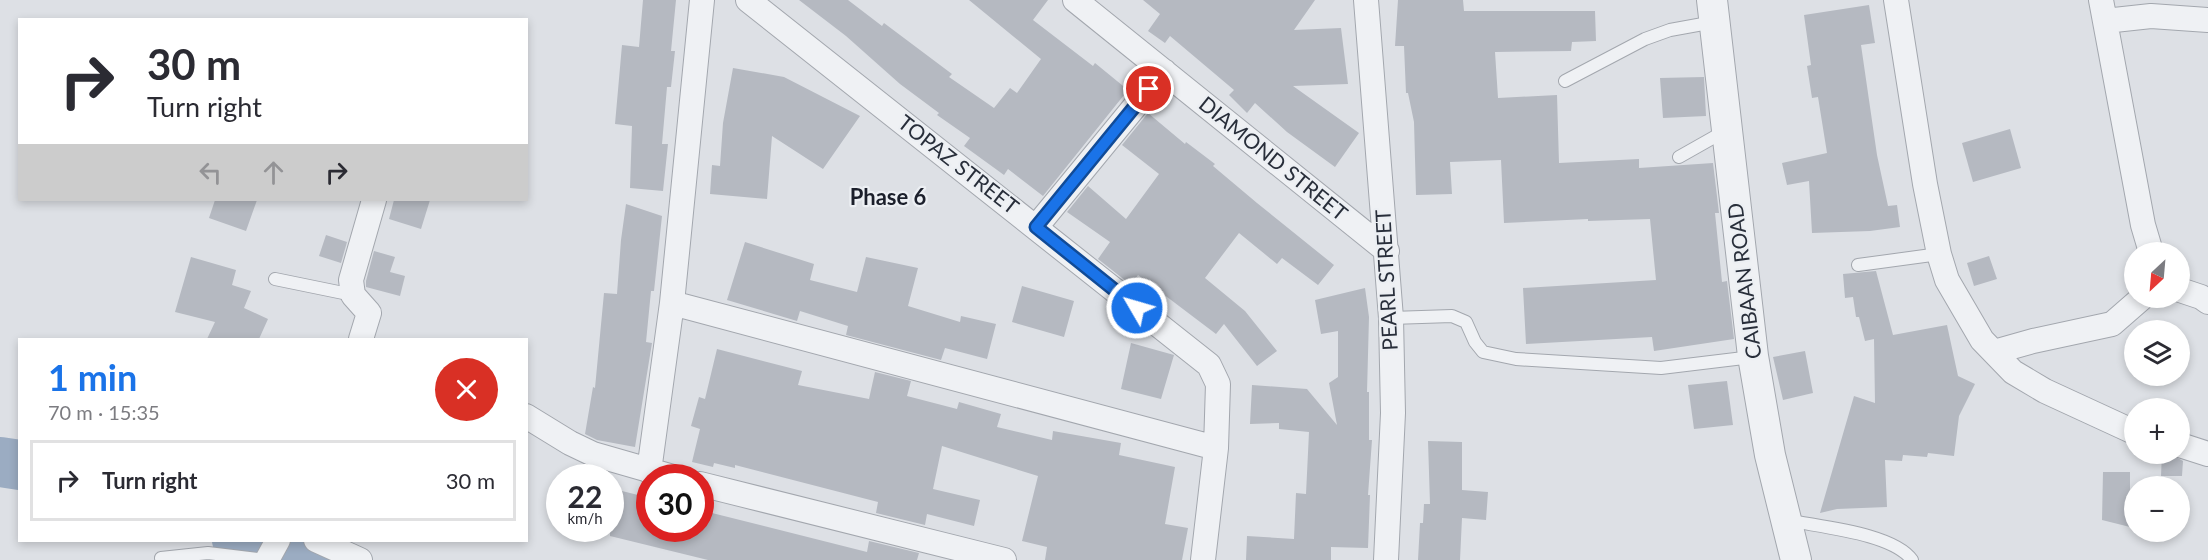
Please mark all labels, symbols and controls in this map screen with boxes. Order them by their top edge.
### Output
text: 30 m [147,39,241,89]
icon: right [48,42,126,120]
pin [1123,63,1174,114]
icon: arrive [1132,72,1165,105]
text: Turn right [147,90,262,123]
street label: DIAMOND STREET [1195,90,1354,226]
street label: TOPAZ STREET [894,109,1025,219]
icon: left [194,156,227,189]
icon: ahead [257,156,290,189]
icon: right [320,156,353,189]
district label: Phase 6 [850,183,927,210]
street label: CAIBAAN ROAD [1722,202,1765,361]
street label: PEARL STREET [1369,208,1402,351]
north arrow [2124,242,2190,308]
map controls [2124,242,2190,542]
position arrow [1105,276,1169,340]
button: layers [2124,320,2190,386]
text: 1 min [48,355,137,399]
button: close [435,358,498,421]
button: + [2124,398,2190,464]
text: 70 m · 15:35 [48,400,160,424]
icon: right [51,464,84,497]
speed limit sign: 30 [636,464,714,542]
text: Turn right [102,467,197,494]
text: 30 m [446,467,495,494]
button: − [2124,476,2190,542]
text: 22 [568,478,602,514]
text: km/h [567,509,603,527]

